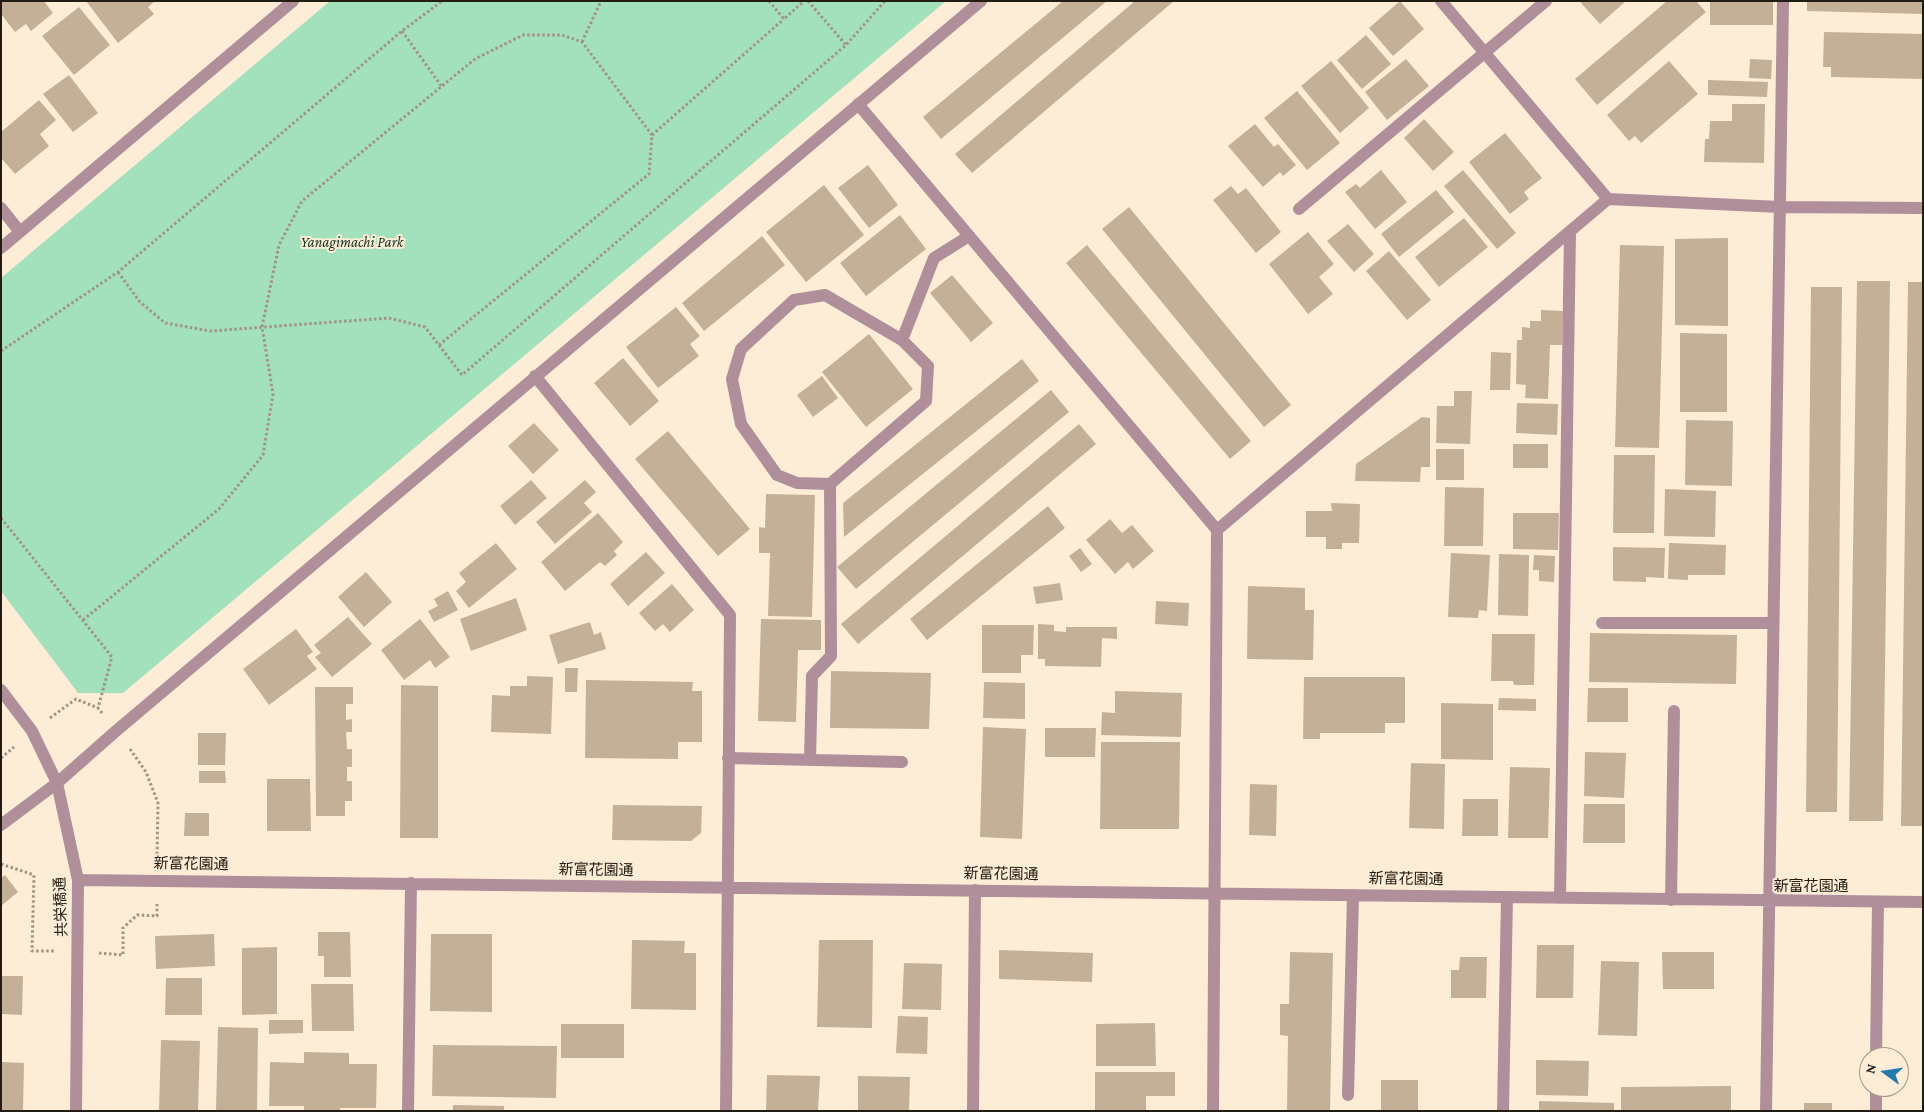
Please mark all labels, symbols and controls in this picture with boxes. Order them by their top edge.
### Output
park label: Yanagimachi Park [301,233,403,251]
street label: 新富花園通 [153,854,229,874]
street label: 新富花園通 [558,860,634,880]
street label: 新富花園通 [963,864,1039,884]
street label: 新富花園通 [1368,869,1444,889]
street label: 共栄橋通 [51,877,71,937]
street label: 新富花園通 [1774,877,1848,895]
north arrow [1859,1047,1909,1097]
text: N [1861,1062,1879,1075]

